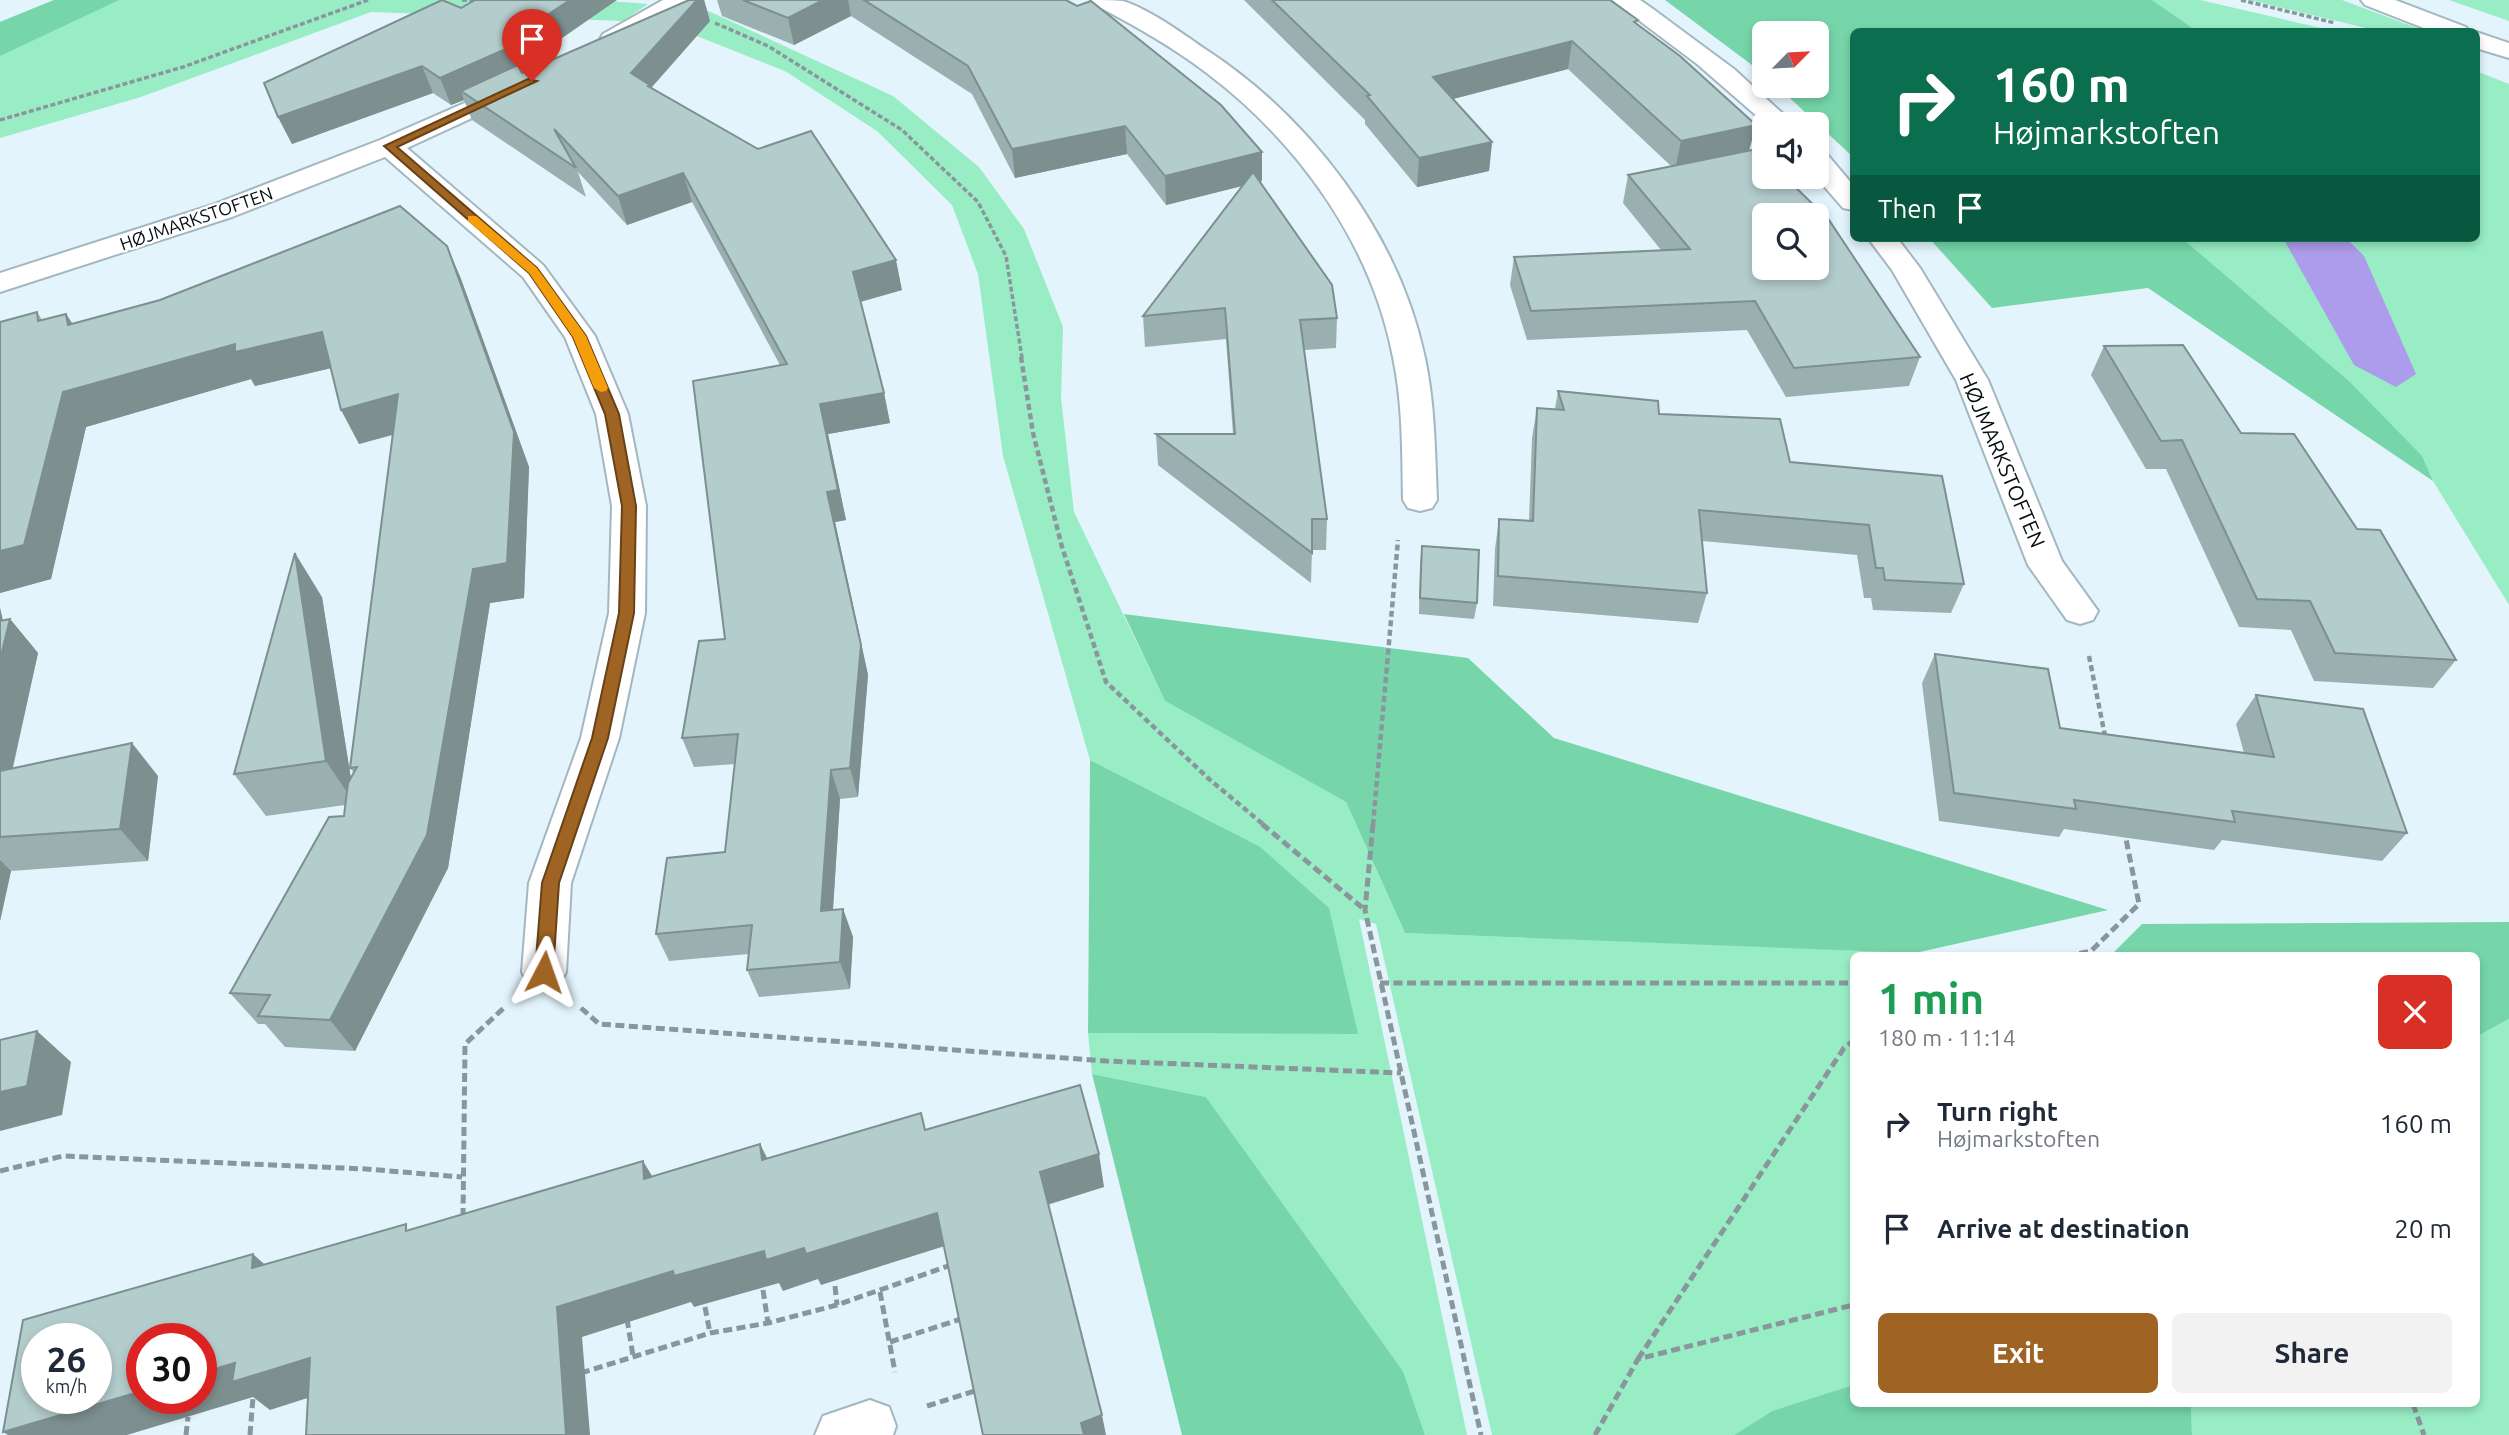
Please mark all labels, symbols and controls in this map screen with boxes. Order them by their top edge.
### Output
pin [502,9,562,81]
icon: arrive [513,20,551,58]
north arrow [1752,21,1829,98]
map controls [1752,21,1829,280]
icon: right [1878,56,1969,147]
text: 160 m [1993,56,2130,111]
button: sound [1752,112,1829,189]
text: Højmarkstoften [1993,114,2220,150]
street label: HØJMARKSTOFTEN [117,182,275,254]
icon: arrive [1951,189,1989,227]
text: Then [1878,194,1937,223]
button: search [1752,203,1829,280]
street label: HØJMARKSTOFTEN [1955,369,2051,551]
position arrow [507,935,581,1009]
text: 1 min [1878,975,1984,1022]
button: close [2378,975,2452,1049]
text: 180 m · 11:14 [1878,1025,2016,1050]
text: Turn right [1937,1097,2058,1126]
icon: right [1878,1105,1916,1143]
text: 160 m [2380,1109,2452,1138]
text: Højmarkstoften [1937,1126,2100,1151]
icon: arrive [1878,1210,1916,1248]
text: Arrive at destination [1937,1214,2190,1243]
text: 20 m [2394,1214,2452,1243]
button: Exit [1878,1313,2158,1393]
button: Share [2172,1313,2452,1393]
speed limit sign: 30 [126,1323,217,1414]
text: 26 [47,1339,86,1379]
text: km/h [46,1376,87,1396]

